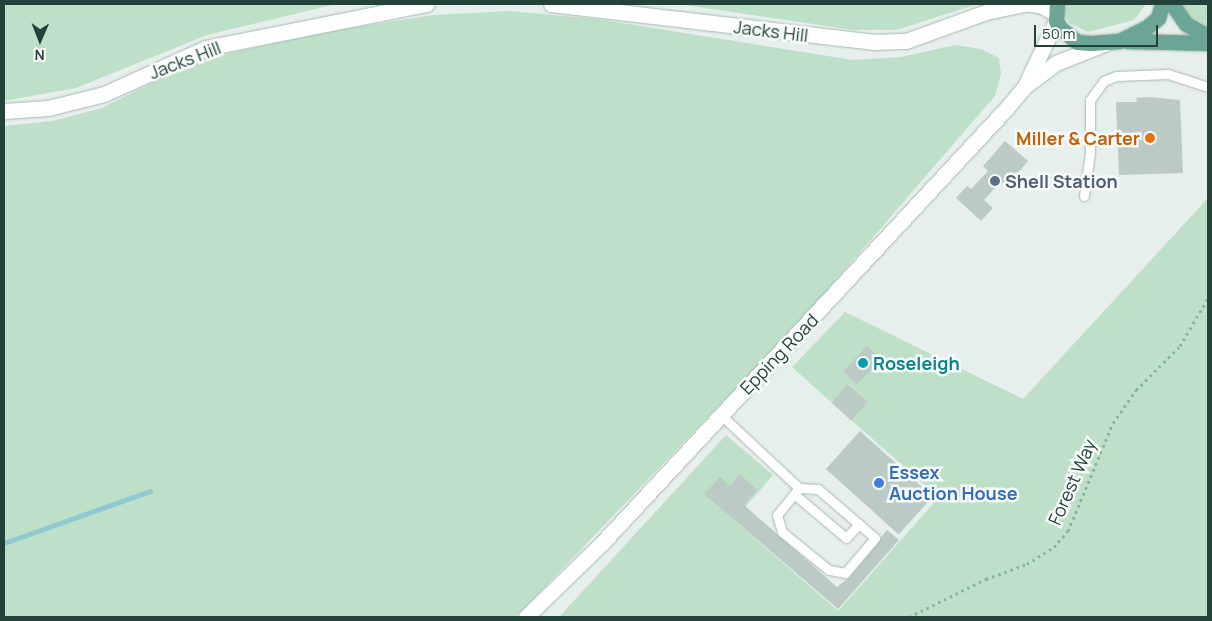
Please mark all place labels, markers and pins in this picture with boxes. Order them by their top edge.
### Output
place label: Miller & Carter [1016,127,1140,149]
marker: Miller & Carter [1144,132,1156,144]
place label: Shell Station [1005,170,1118,192]
marker: Shell Station [989,175,1001,187]
place label: Roseleigh [873,352,960,374]
marker: Roseleigh [857,357,869,369]
place label: Essex Auction House [889,462,1017,504]
marker: Essex Auction House [873,477,885,489]

